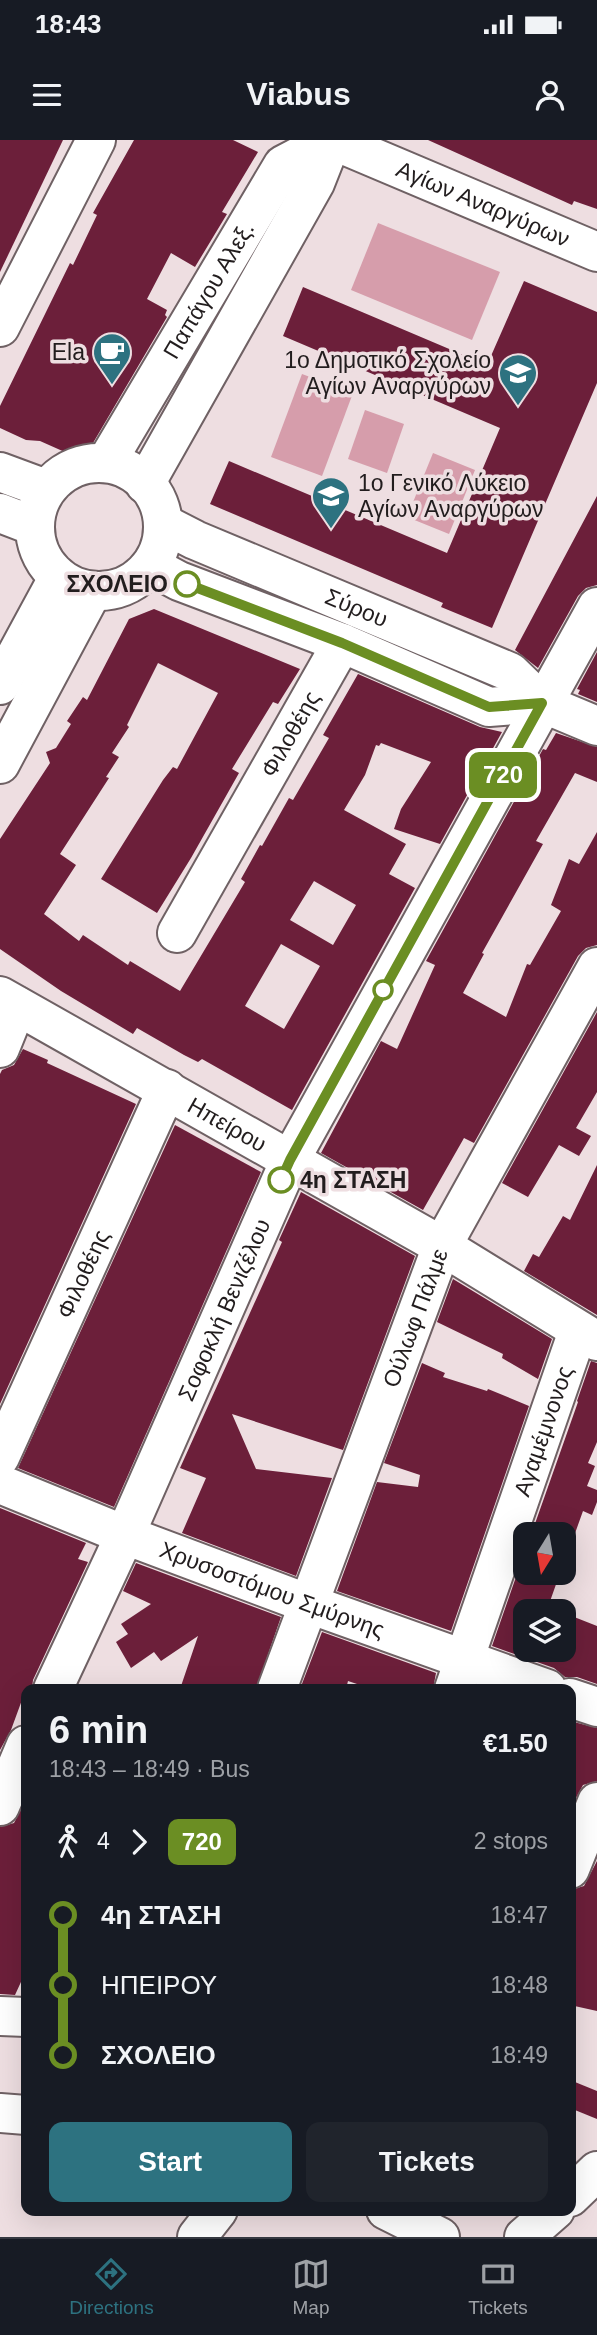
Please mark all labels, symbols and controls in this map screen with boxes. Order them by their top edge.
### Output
text: 18:43 [35,9,102,39]
icon: menu [28,76,66,114]
text: Viabus [246,76,351,112]
icon: person [531,76,569,114]
street label: Αγίων Αναργύρων [393,156,574,252]
street label: Παπάγου Αλεξ. [158,217,259,363]
cafe icon: Ela [91,331,133,386]
place label: Ela [52,339,85,365]
place label: 1ο Δημοτικό Σχολείο Αγίων Αναργύρων [284,347,491,399]
school or university icon: 1ο Δημοτικό Σχολείο Αγίων Αναργύρων [497,352,539,407]
place label: 1ο Γενικό Λύκειο Αγίων Αναργύρων [358,470,544,522]
school or university icon: 1ο Γενικό Λύκειο Αγίων Αναργύρων [310,475,352,530]
place label: ΣΧΟΛΕΙΟ [67,571,168,597]
marker: ΣΧΟΛΕΙΟ [174,571,200,597]
street label: Σύρου [321,583,392,632]
street label: Φιλοθέης [256,687,325,781]
line badge: 720 [463,752,543,798]
text: 720 [483,761,523,788]
unlabelled marker [373,980,393,1000]
street label: Ηπείρου [183,1092,271,1157]
marker: 4η ΣΤΑΣΗ [268,1167,294,1193]
place label: 4η ΣΤΑΣΗ [300,1167,406,1193]
street label: Σοφοκλή Βενιζέλου [173,1215,275,1405]
street label: Φιλοθέης [52,1226,114,1322]
street label: Ούλωφ Πάλμε [378,1245,453,1391]
street label: Αγαμέμνονος [509,1362,578,1500]
north arrow [513,1522,576,1586]
map controls [513,1522,576,1662]
street label: Χρυσοστόμου Σμύρνης [156,1536,388,1643]
button: layers [513,1599,576,1662]
text: 6 min [49,1709,148,1751]
text: €1.50 [483,1728,548,1758]
text: 18:43 – 18:49 · Bus [49,1756,250,1782]
icon: walk [49,1823,87,1861]
icon: forward [120,1823,158,1861]
text: 4 [97,1828,110,1854]
text: 720 [182,1828,222,1855]
text: 2 stops [474,1828,548,1854]
text: 4η ΣΤΑΣΗ [101,1900,221,1930]
text: 18:47 [490,1902,548,1928]
text: ΗΠΕΙΡΟΥ [101,1970,217,2000]
text: 18:48 [490,1972,548,1998]
text: ΣΧΟΛΕΙΟ [101,2040,216,2070]
text: 18:49 [490,2042,548,2068]
button: Start [49,2122,292,2202]
button: Tickets [306,2122,548,2202]
tab: Directions [69,2255,154,2319]
tab: Map [292,2255,330,2319]
tab: Tickets [468,2255,528,2319]

